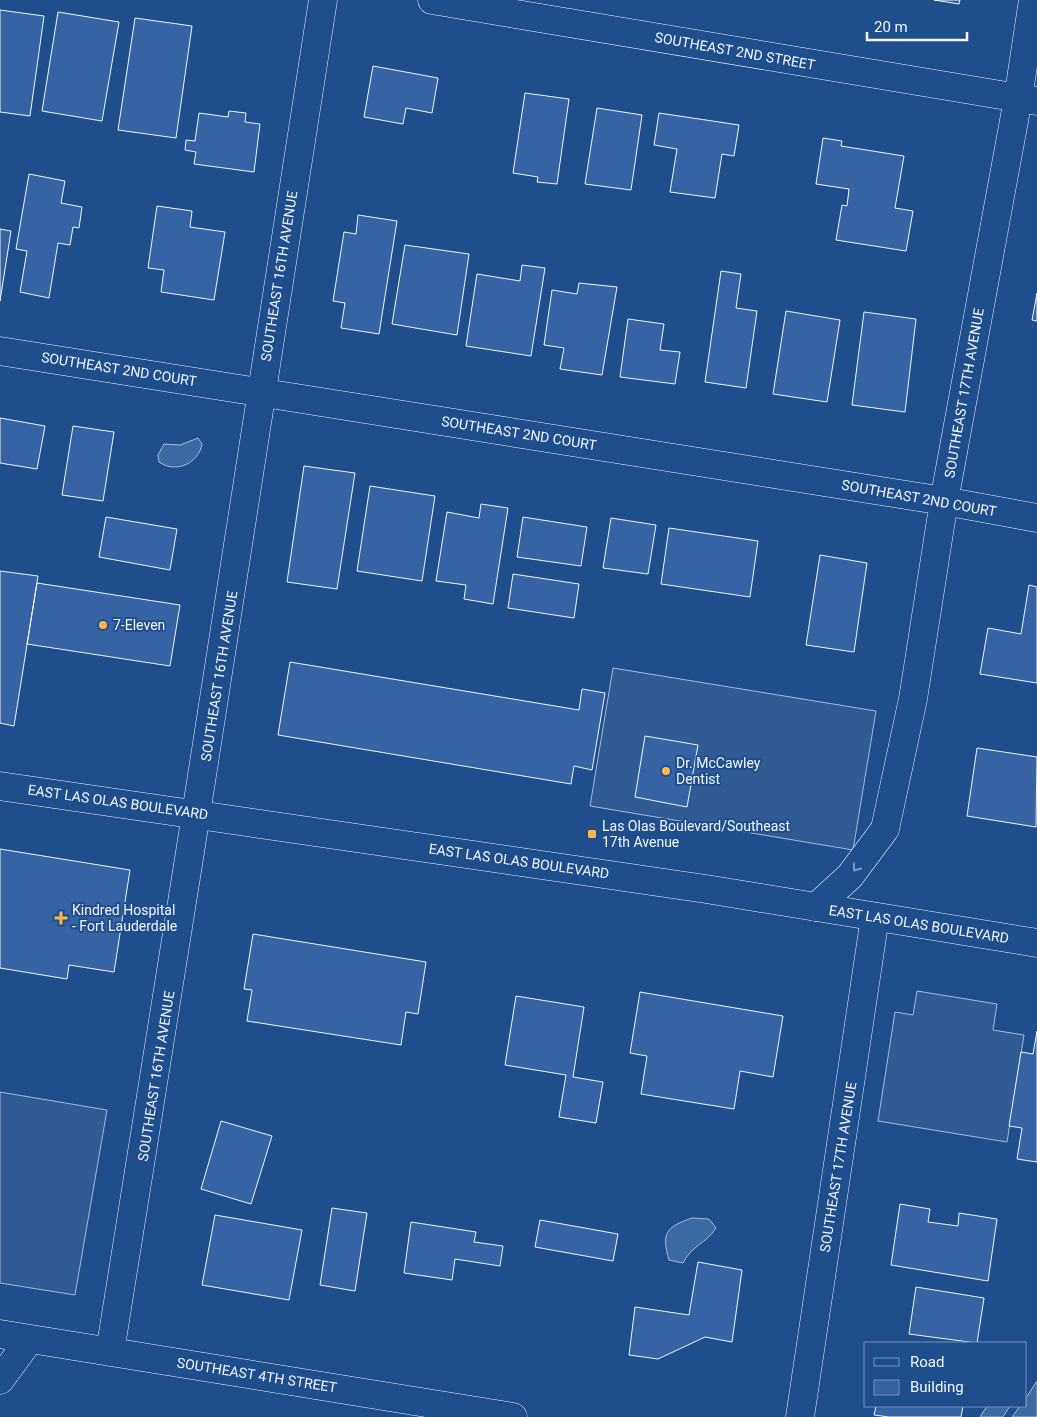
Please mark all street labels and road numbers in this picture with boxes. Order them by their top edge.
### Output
street label: SOUTHEAST 2ND STREET [654,29,817,73]
street label: SOUTHEAST 16TH AVENUE [258,190,300,362]
street label: SOUTHEAST 17TH AVENUE [941,307,987,479]
street label: SOUTHEAST 2ND COURT [40,349,198,389]
street label: SOUTHEAST 2ND COURT [440,413,598,453]
street label: SOUTHEAST 2ND COURT [840,476,998,520]
street label: SOUTHEAST 16TH AVENUE [198,590,240,762]
street label: EAST LAS OLAS BOULEVARD [27,781,209,823]
street label: EAST LAS OLAS BOULEVARD [428,840,610,882]
street label: EAST LAS OLAS BOULEVARD [828,902,1010,946]
street label: SOUTHEAST 16TH AVENUE [135,990,177,1162]
street label: SOUTHEAST 17TH AVENUE [817,1081,859,1253]
street label: SOUTHEAST 4TH STREET [176,1354,339,1396]

